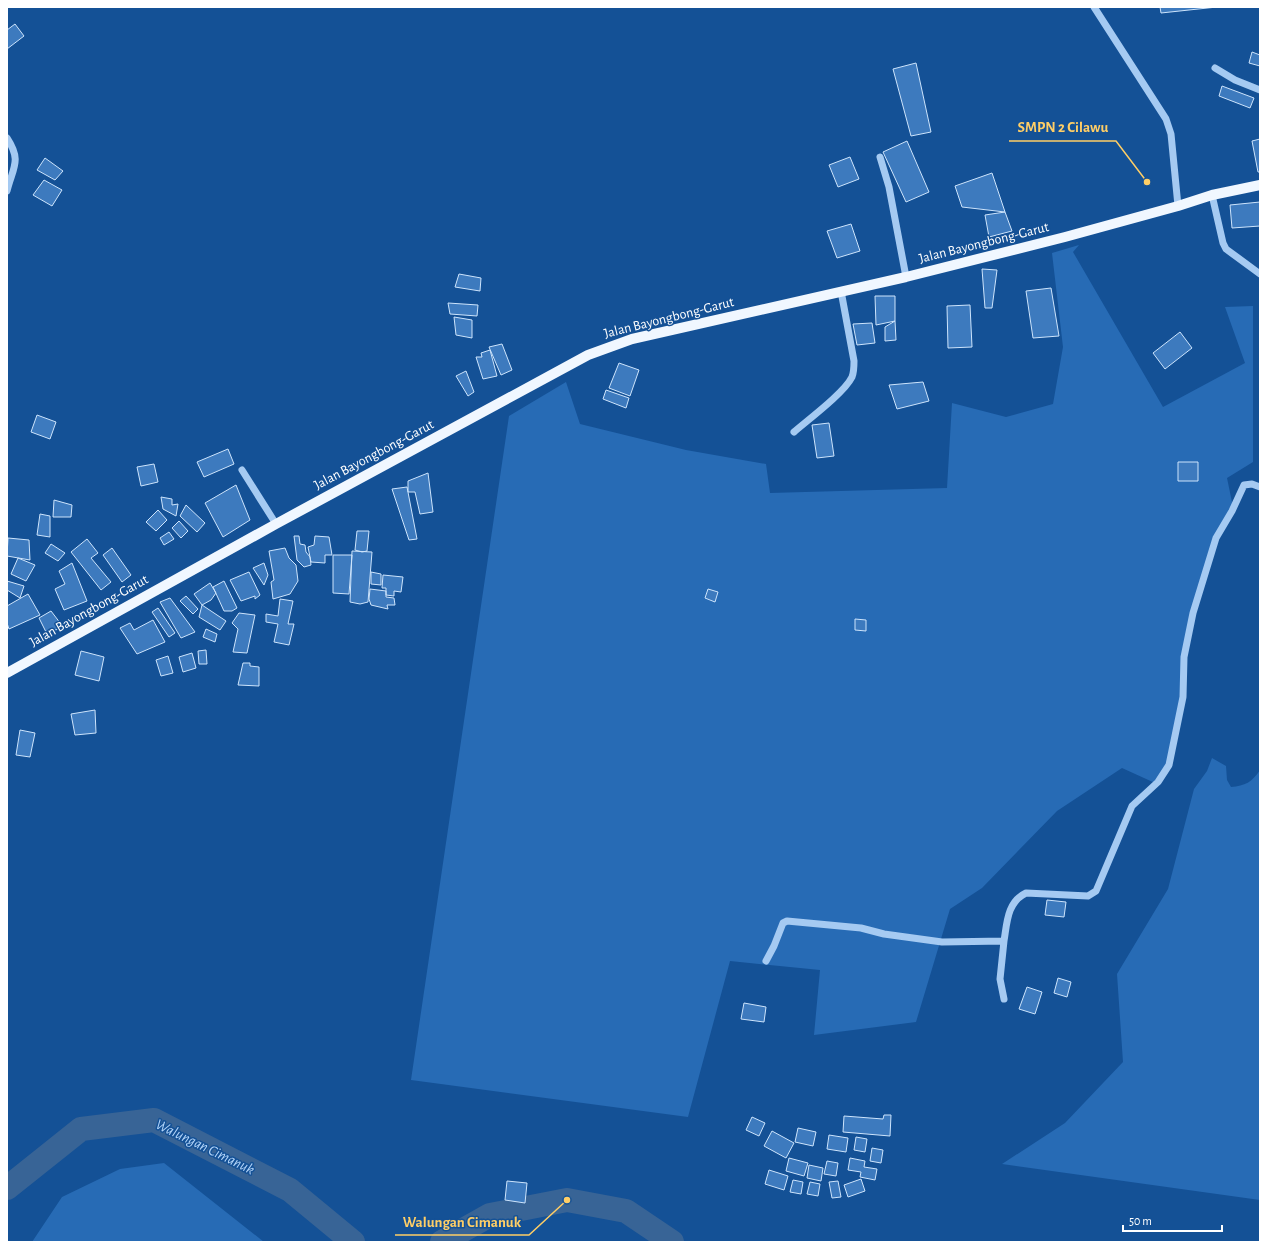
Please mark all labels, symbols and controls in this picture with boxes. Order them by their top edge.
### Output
callout: SMPN 2 Cilawu [1009,114,1116,141]
text: SMPN 2 Cilawu [1018,120,1109,135]
street label: Jalan Bayongbong-Garut [918,220,1051,266]
street label: Jalan Bayongbong-Garut [603,295,736,341]
street label: Jalan Bayongbong-Garut [312,417,437,492]
street label: Jalan Bayongbong-Garut [27,572,151,649]
water label: Walungan Cimanuk [153,1117,257,1177]
scale bar [1123,1207,1222,1233]
callout: Walungan Cimanuk [395,1208,529,1235]
text: Walungan Cimanuk [403,1215,522,1230]
text: 50 m [1129,1215,1152,1227]

